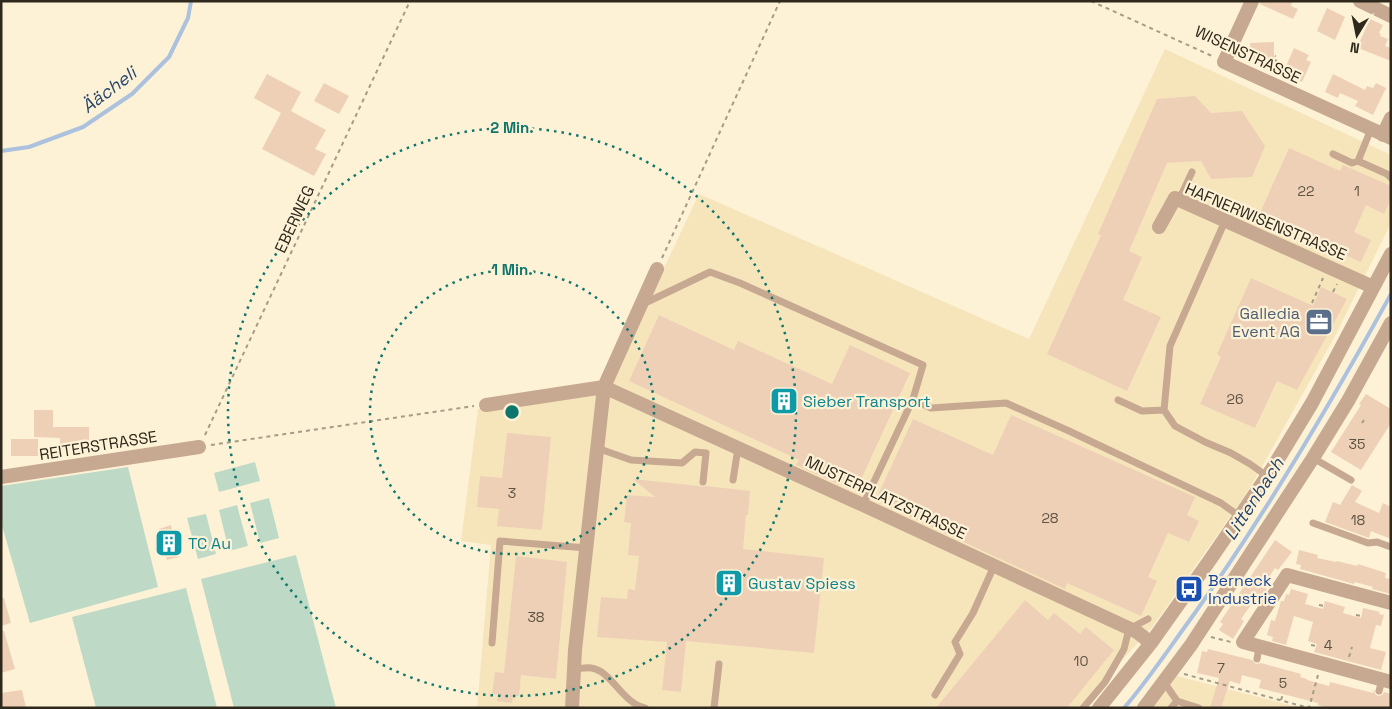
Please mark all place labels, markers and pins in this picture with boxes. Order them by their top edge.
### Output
place label: Galledia Event AG [1232,303,1300,342]
office icon: Galledia Event AG [1304,307,1334,337]
building icon: Sieber Transport [769,386,799,416]
place label: Sieber Transport [803,391,931,412]
centre of rings [503,403,521,421]
building icon: TC Au [154,528,184,558]
place label: TC Au [188,533,231,554]
building icon: Gustav Spiess [714,568,744,598]
place label: Berneck Industrie [1208,570,1277,609]
place label: Gustav Spiess [748,573,856,594]
bus stop icon: Berneck Industrie [1174,574,1204,604]

